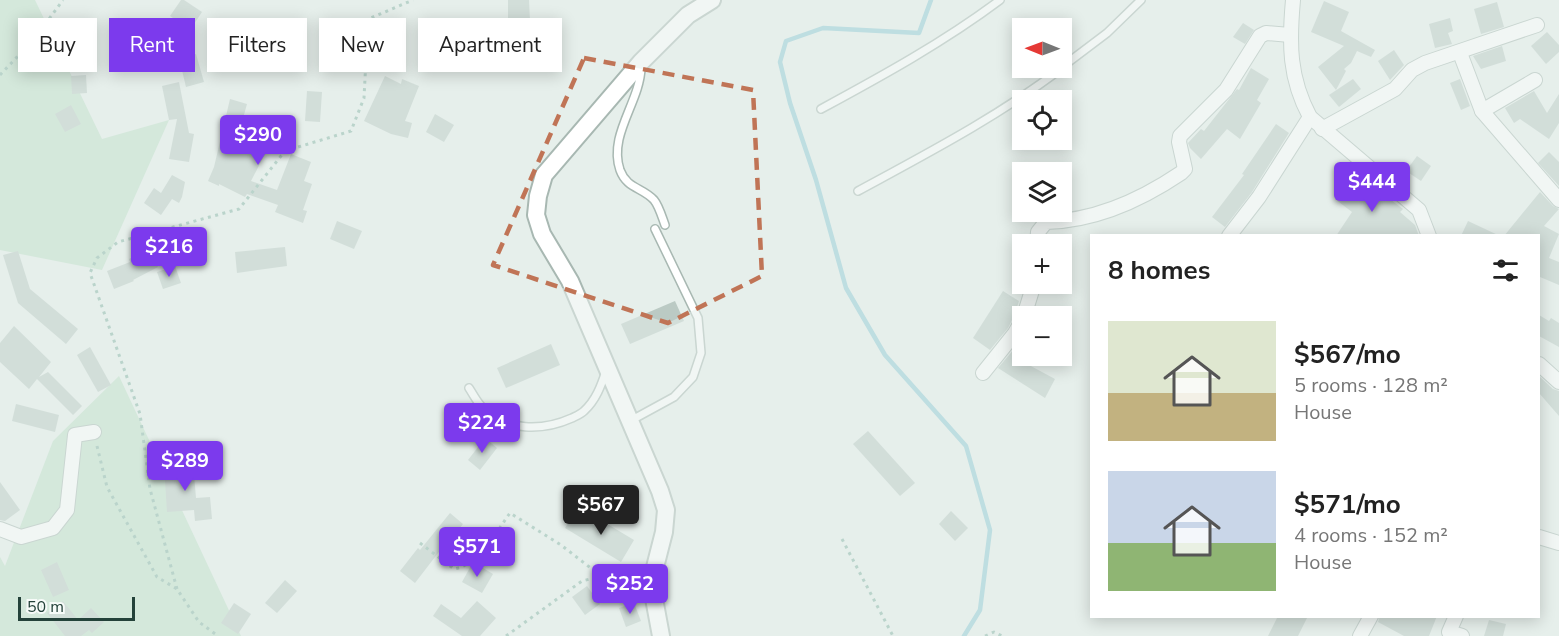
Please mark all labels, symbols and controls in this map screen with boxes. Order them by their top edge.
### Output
chip: Buy [18,18,97,72]
chip: Rent [109,18,195,72]
chip: Filters [207,18,307,72]
chip: New [319,18,406,72]
chip: Apartment [418,18,562,72]
north arrow [1012,18,1072,78]
map controls [1012,18,1072,366]
button: locate [1012,90,1072,150]
pin: $290 [222,115,294,166]
text: $290 [234,121,282,148]
button: layers [1012,162,1072,222]
pin: $444 [1336,162,1408,213]
text: $444 [1348,168,1396,195]
pin: $216 [133,227,205,278]
text: $216 [145,233,193,260]
button: + [1012,234,1072,294]
text: 8 homes [1108,253,1210,288]
icon: filters [1489,254,1522,287]
button: − [1012,306,1072,366]
text: $567/mo [1294,337,1401,372]
icon: home [1156,345,1228,417]
text: 5 rooms · 128 m² [1294,372,1448,399]
text: House [1294,399,1352,426]
pin: $224 [446,403,518,454]
text: $224 [458,409,506,436]
pin: $289 [149,441,221,492]
text: $289 [161,447,209,474]
pin: $567 [565,485,637,536]
text: $571/mo [1294,487,1401,522]
text: $567 [577,491,625,518]
icon: home [1156,495,1228,567]
text: 4 rooms · 152 m² [1294,522,1448,549]
pin: $571 [441,527,513,578]
text: $571 [453,533,501,560]
text: House [1294,549,1352,576]
pin: $252 [594,564,666,615]
text: $252 [606,570,654,597]
scale bar [18,594,135,622]
text: 50 m [27,596,64,618]

